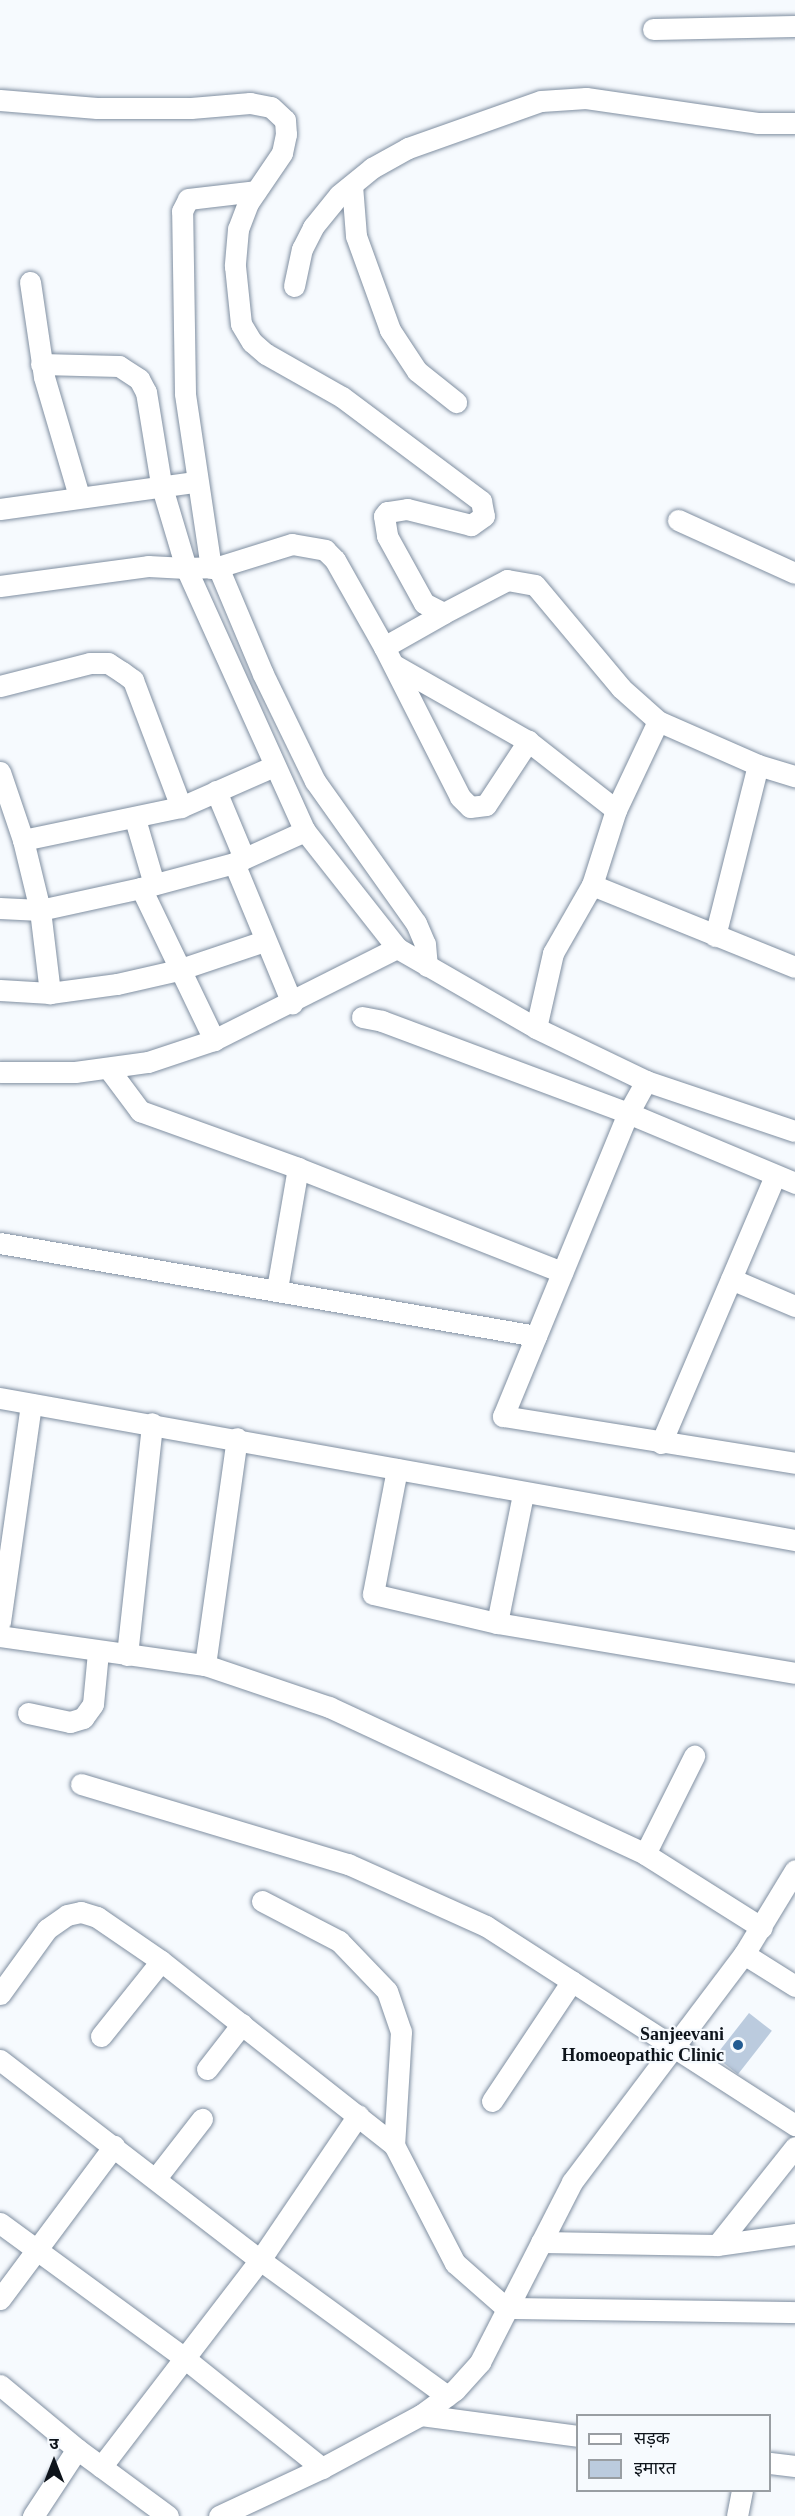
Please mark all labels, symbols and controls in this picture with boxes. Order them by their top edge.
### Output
place label: Sanjeevani Homoeopathic Clinic [562,2024,724,2066]
marker: Sanjeevani Homoeopathic Clinic [729,2036,747,2054]
legend [576,2414,771,2492]
text: सड़क [634,2428,670,2448]
north arrow [24,2432,84,2492]
text: उ [49,2435,59,2452]
text: इमारत [634,2458,676,2478]

